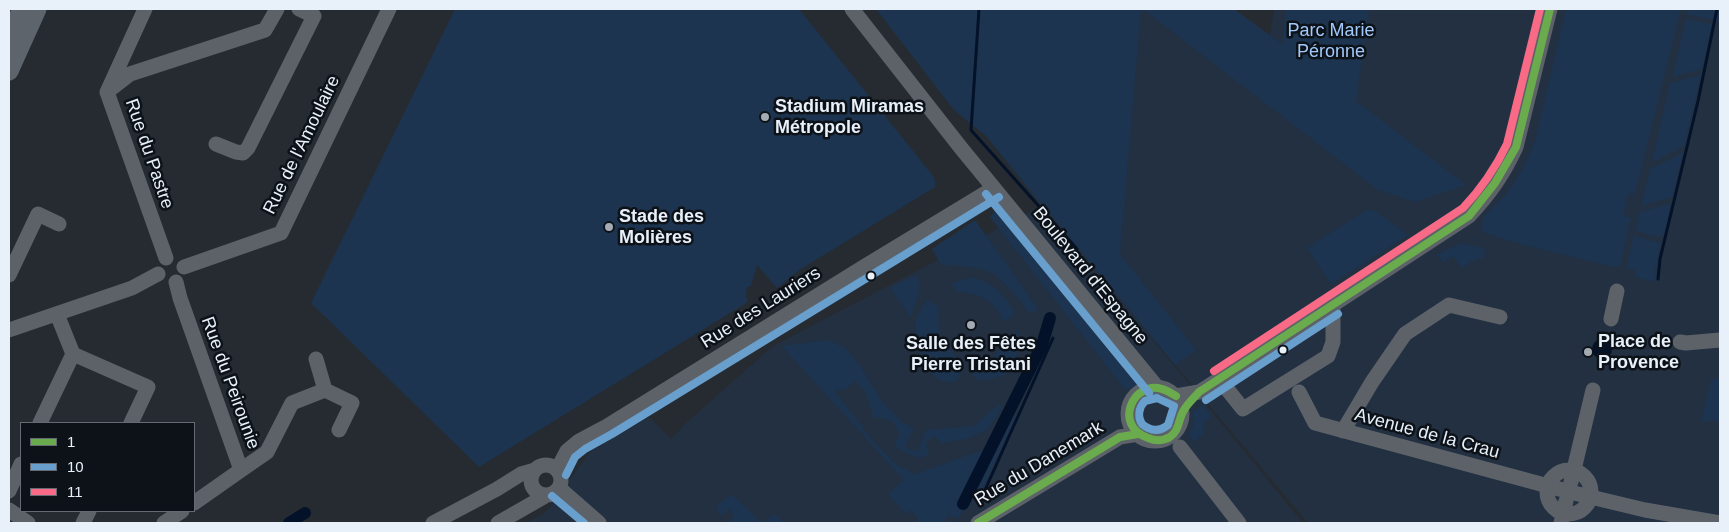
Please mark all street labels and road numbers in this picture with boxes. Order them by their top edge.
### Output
street label: Rue de l'Amoulaire [259,72,345,218]
street label: Rue du Pastre [120,96,178,212]
street label: Boulevard d'Espagne [1028,203,1152,349]
street label: Rue des Lauriers [697,263,825,353]
street label: Rue du Peirounie [196,314,264,452]
street label: Avenue de la Crau [1352,404,1502,464]
street label: Rue du Danemark [971,417,1107,511]

